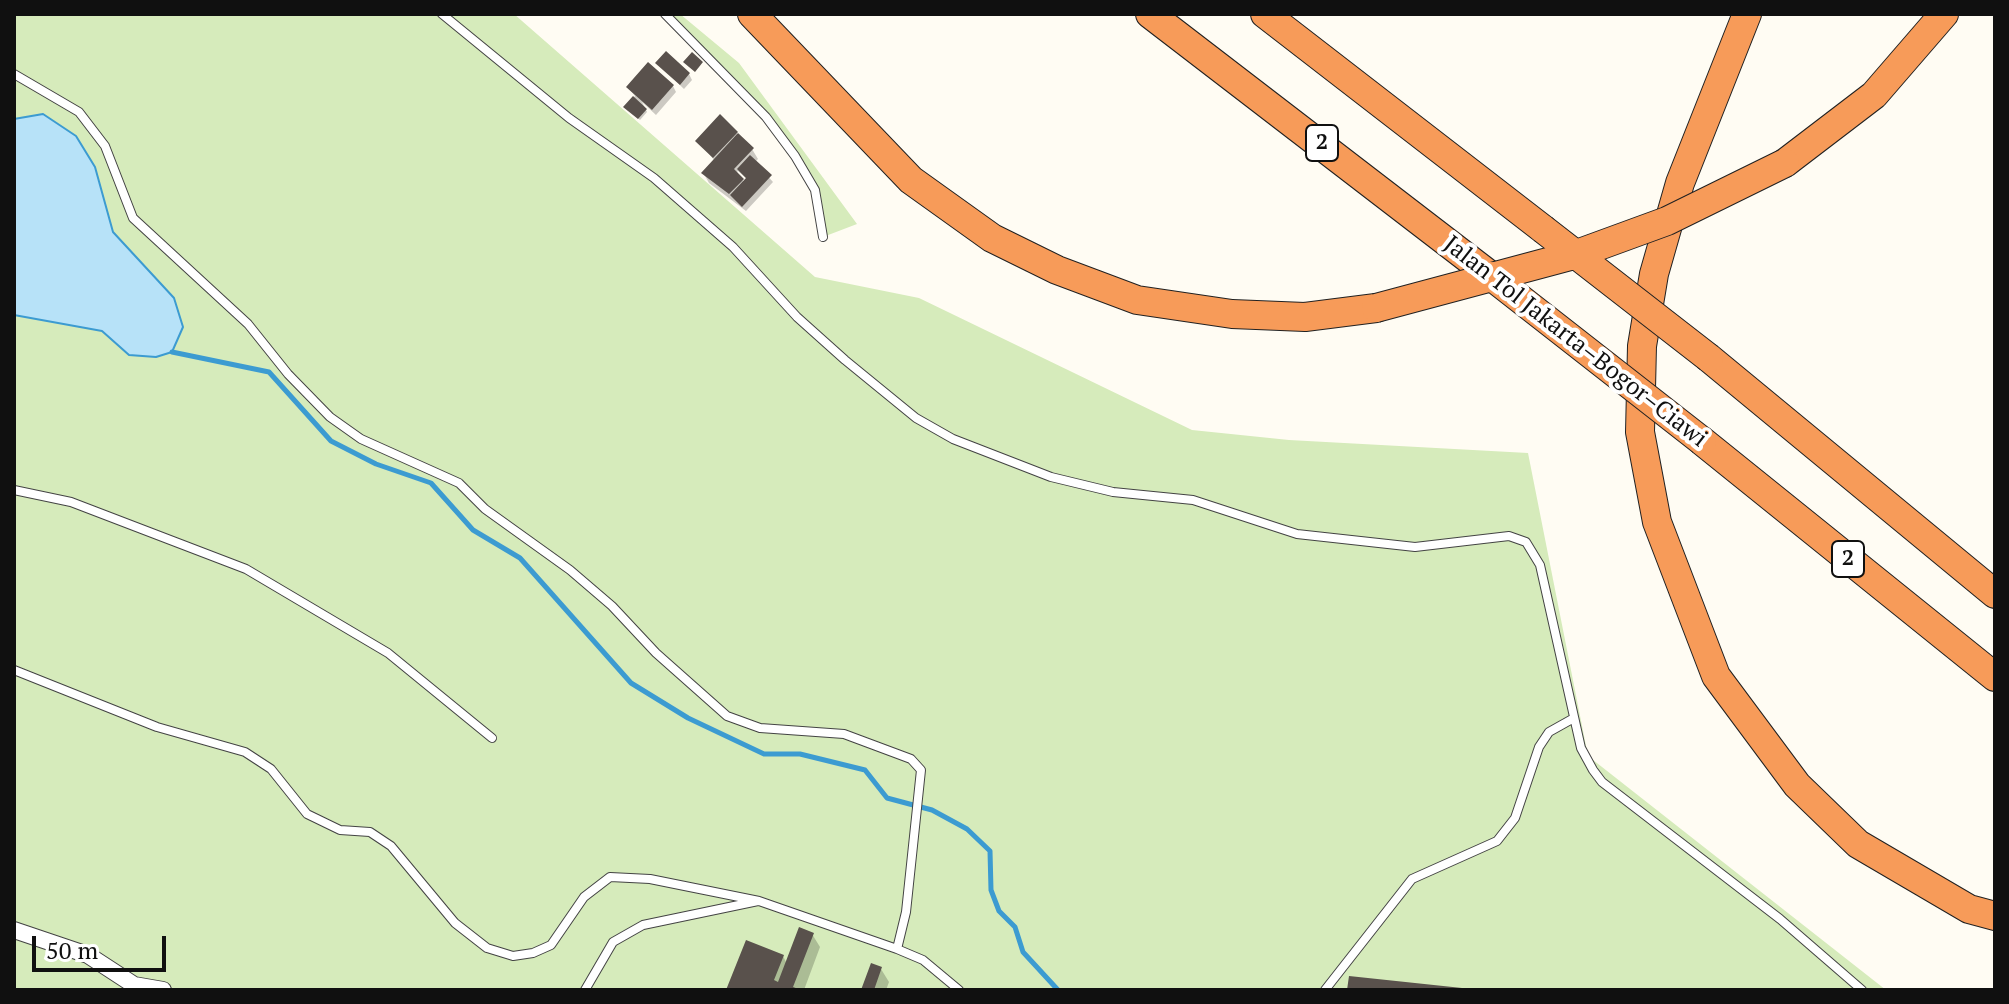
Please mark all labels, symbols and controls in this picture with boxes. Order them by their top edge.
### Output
road number: 2 [1306,125,1338,161]
street label: Jalan Tol Jakarta–Bogor–Ciawi [1438,230,1712,454]
road number: 2 [1832,541,1864,577]
scale bar [36,920,170,970]
text: 50 m [46,934,98,966]

